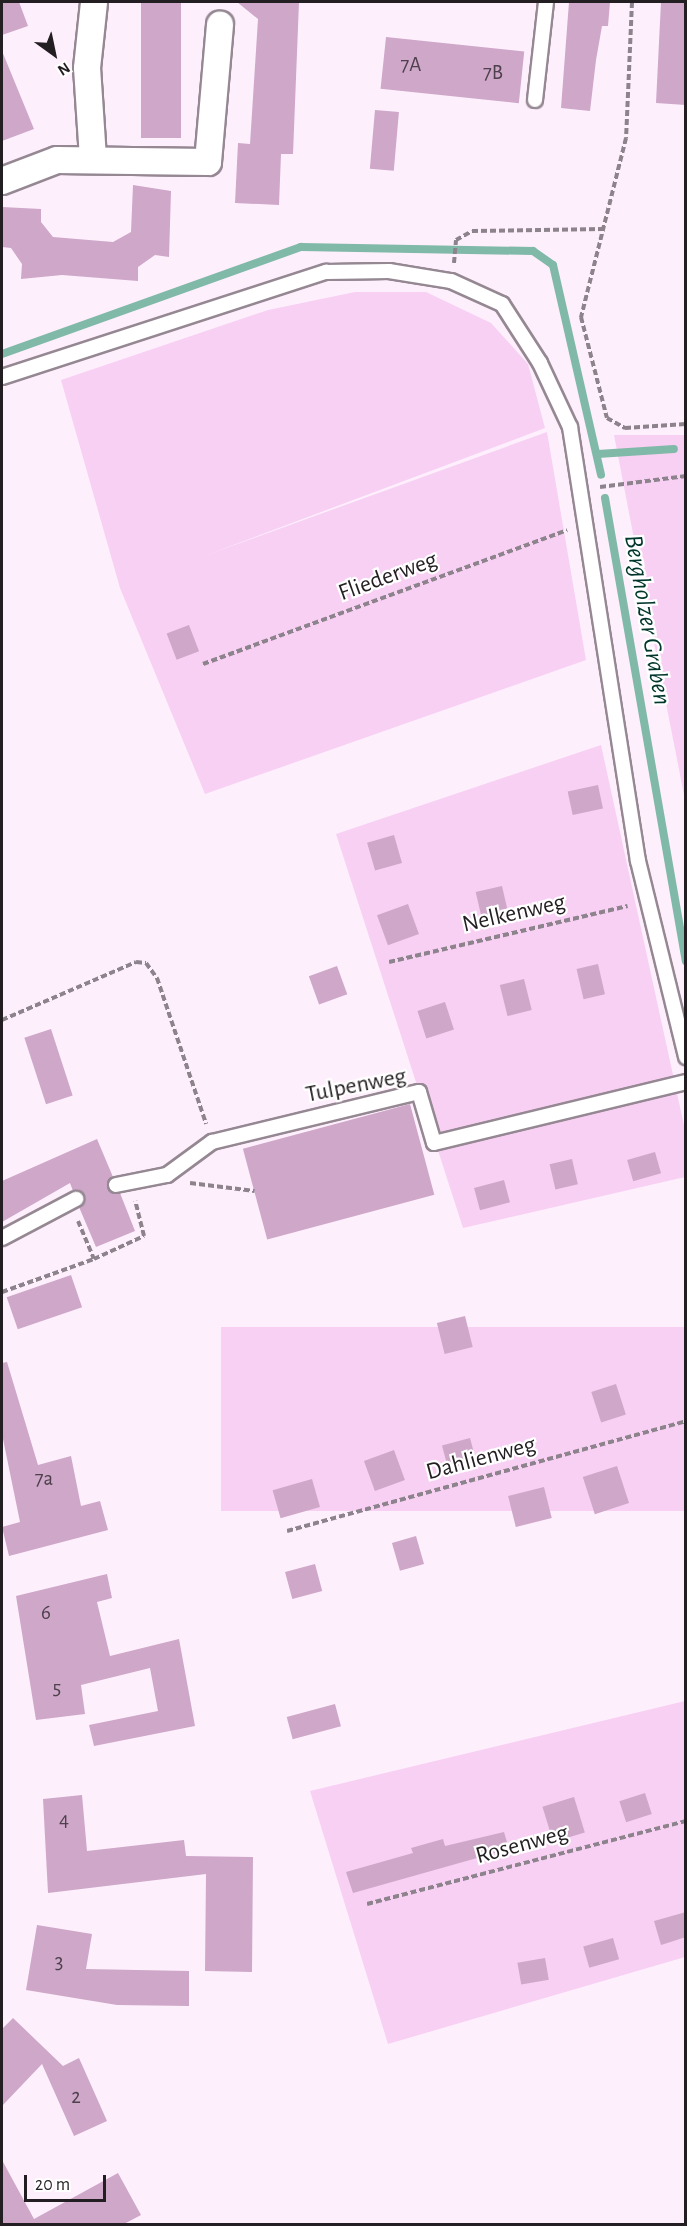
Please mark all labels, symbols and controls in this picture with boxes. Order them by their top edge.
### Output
north arrow [24,24,84,84]
house number: 7A [401,52,421,78]
text: N [55,59,73,79]
house number: 7B [483,60,503,86]
water label: Bergholzer Graben [617,532,677,708]
street label: Fliederweg [335,546,441,608]
street label: Nelkenweg [460,888,568,940]
street label: Tulpenweg [303,1062,409,1110]
street label: Dahlienweg [423,1431,539,1487]
house number: 7a [35,1466,53,1492]
house number: 6 [41,1600,51,1626]
house number: 5 [53,1675,61,1701]
house number: 4 [59,1807,69,1833]
street label: Rosenweg [473,1819,571,1871]
house number: 3 [55,1949,63,1975]
house number: 2 [71,2084,81,2110]
scale bar [27,2163,110,2201]
text: 20 m [35,2176,70,2194]

